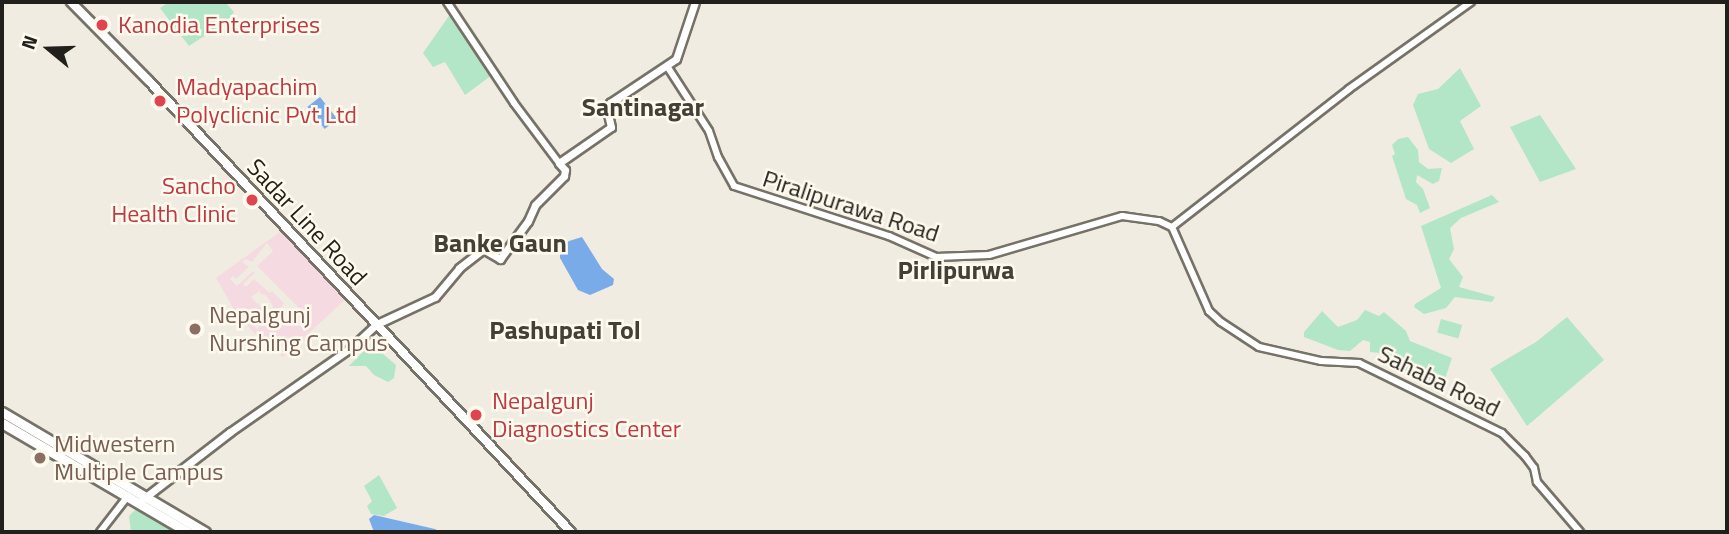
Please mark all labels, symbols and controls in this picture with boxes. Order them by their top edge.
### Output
place label: Kanodia Enterprises [118,11,320,39]
north arrow [14,14,84,84]
marker: Kanodia Enterprises [92,15,112,35]
text: N [13,31,45,53]
place label: Madyapachim Polyclicnic Pvt Ltd [176,73,357,129]
marker: Madyapachim Polyclicnic Pvt Ltd [150,91,170,111]
district label: Santinagar [582,91,704,123]
street label: Sadar Line Road [241,153,373,291]
street label: Piralipurawa Road [759,164,943,248]
place label: Sancho Health Clinic [111,172,236,228]
marker: Sancho Health Clinic [242,190,262,210]
district label: Banke Gaun [433,227,567,259]
district label: Pirlipurwa [898,254,1014,286]
place label: Nepalgunj Nurshing Campus [209,301,388,357]
district label: Pashupati Tol [489,314,641,346]
marker: Nepalgunj Nurshing Campus [187,321,203,337]
street label: Sahaba Road [1373,339,1505,423]
place label: Nepalgunj Diagnostics Center [492,387,681,443]
marker: Nepalgunj Diagnostics Center [466,405,486,425]
place label: Midwestern Multiple Campus [54,430,223,486]
marker: Midwestern Multiple Campus [32,450,48,466]

